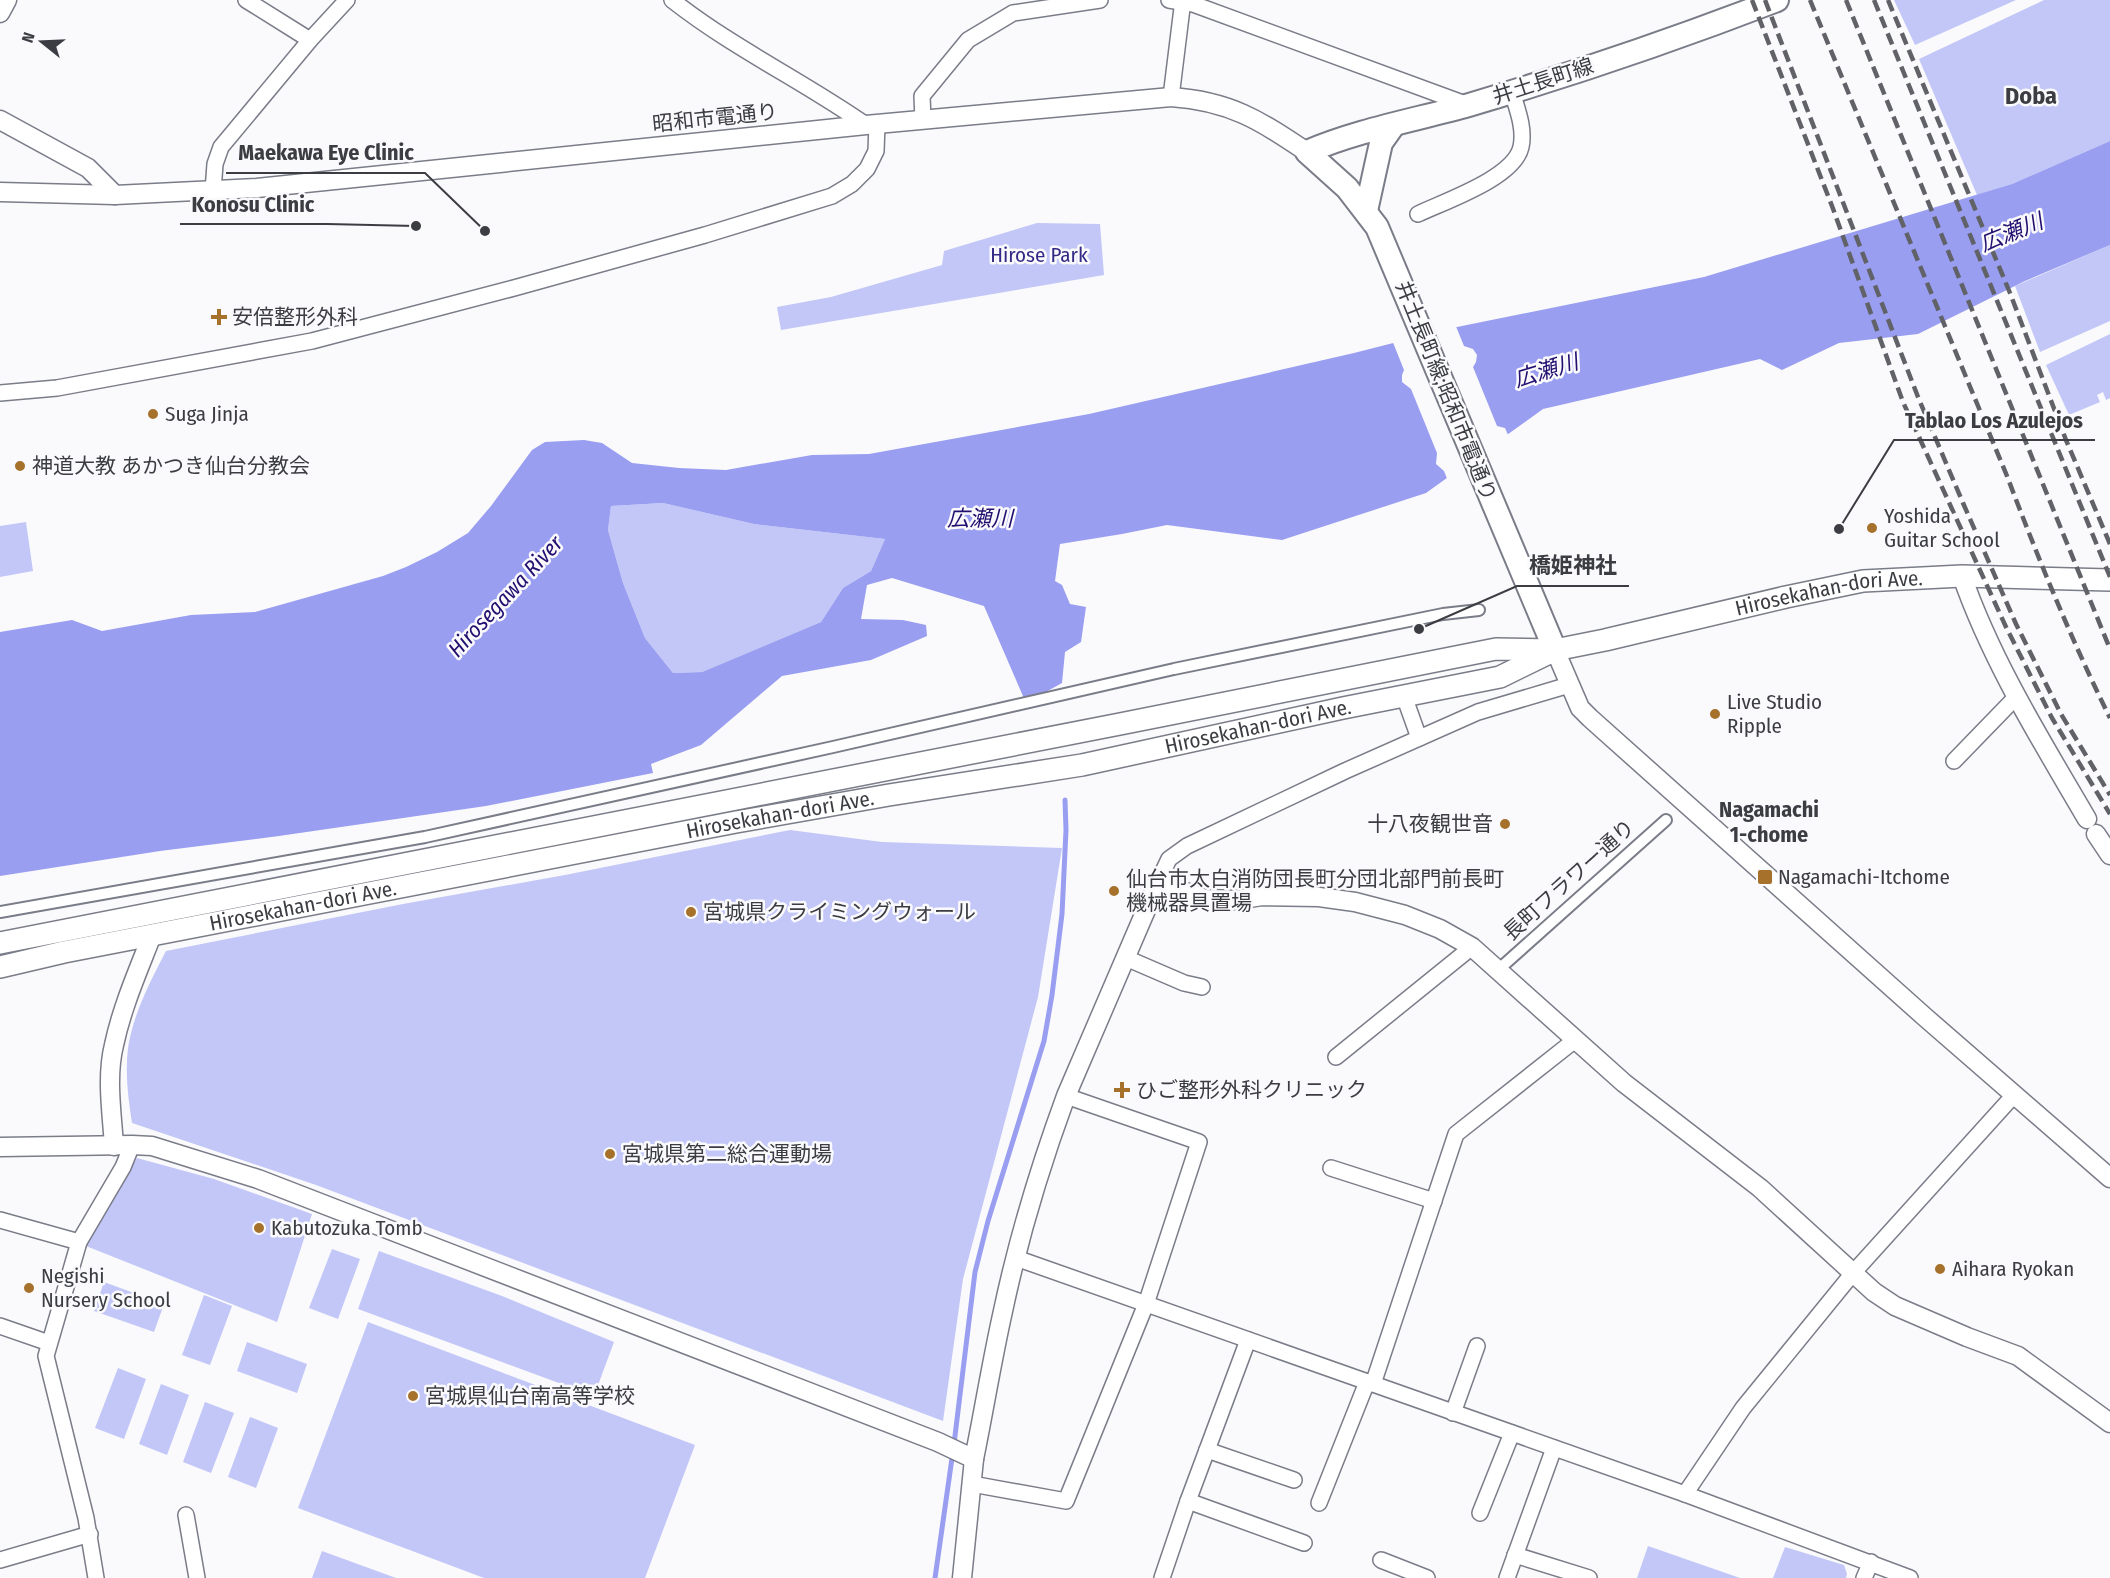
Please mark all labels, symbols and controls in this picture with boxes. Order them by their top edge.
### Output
north arrow [12,12,72,72]
text: N [18,30,39,45]
street label: 井土長町線 [1489,52,1597,110]
district label: Doba [2005,82,2057,110]
street label: 昭和市電通り [651,98,779,138]
callout: Maekawa Eye Clinic [226,133,425,173]
text: Maekawa Eye Clinic [238,139,414,166]
callout: Konosu Clinic [180,184,327,224]
text: Konosu Clinic [192,191,315,218]
water label: 広瀬川 [1976,207,2049,257]
park label: Hirose Park [990,242,1088,268]
street label: 井土長町線;昭和市電通り [1390,277,1502,505]
place label: 安倍整形外科 [232,304,358,330]
marker: 安倍整形外科 [210,308,228,326]
water label: 広瀬川 [1511,347,1584,393]
callout: Tablao Los Azulejos [1894,400,2095,440]
place label: Suga Jinja [165,401,249,427]
marker: Suga Jinja [146,407,160,421]
text: Tablao Los Azulejos [1905,407,2083,434]
place label: 神道大教 あかつき仙台分教会 [32,453,310,479]
marker: 神道大教 あかつき仙台分教会 [13,459,27,473]
place label: Yoshida Guitar School [1884,503,2000,553]
water label: 広瀬川 [947,505,1015,532]
marker: Yoshida Guitar School [1865,521,1879,535]
water label: Hirosegawa River [442,529,569,663]
callout: 橋姫神社 [1517,546,1629,586]
text: 橋姫神社 [1529,552,1617,579]
street label: Hirosekahan-dori Ave. [1733,565,1923,622]
place label: Live Studio Ripple [1727,689,1822,739]
street label: Hirosekahan-dori Ave. [1162,694,1353,760]
marker: Live Studio Ripple [1708,707,1722,721]
street label: Hirosekahan-dori Ave. [684,785,876,844]
district label: Nagamachi 1-chome [1719,796,1819,848]
place label: 十八夜観世音 [1367,811,1493,837]
street label: 長町フラワー通り [1498,814,1640,946]
marker: 十八夜観世音 [1498,817,1512,831]
place label: Nagamachi-Itchome [1778,864,1950,890]
place label: 仙台市太白消防団長町分団北部門前長町 機械器具置場 [1126,866,1504,916]
marker: Nagamachi-Itchome [1756,868,1774,886]
street label: Hirosekahan-dori Ave. [207,875,399,937]
marker: 仙台市太白消防団長町分団北部門前長町 機械器具置場 [1107,884,1121,898]
place label: 宮城県クライミングウォール [703,899,976,925]
marker: 宮城県クライミングウォール [684,905,698,919]
place label: ひご整形外科クリニック [1136,1077,1367,1103]
marker: ひご整形外科クリニック [1113,1081,1131,1099]
place label: 宮城県第二総合運動場 [622,1141,832,1167]
marker: 宮城県第二総合運動場 [603,1147,617,1161]
place label: Kabutozuka Tomb [271,1215,423,1241]
marker: Kabutozuka Tomb [252,1221,266,1235]
place label: Aihara Ryokan [1952,1256,2074,1282]
marker: Aihara Ryokan [1933,1262,1947,1276]
place label: Negishi Nursery School [41,1263,171,1313]
marker: Negishi Nursery School [22,1281,36,1295]
place label: 宮城県仙台南高等学校 [425,1383,635,1409]
marker: 宮城県仙台南高等学校 [406,1389,420,1403]

